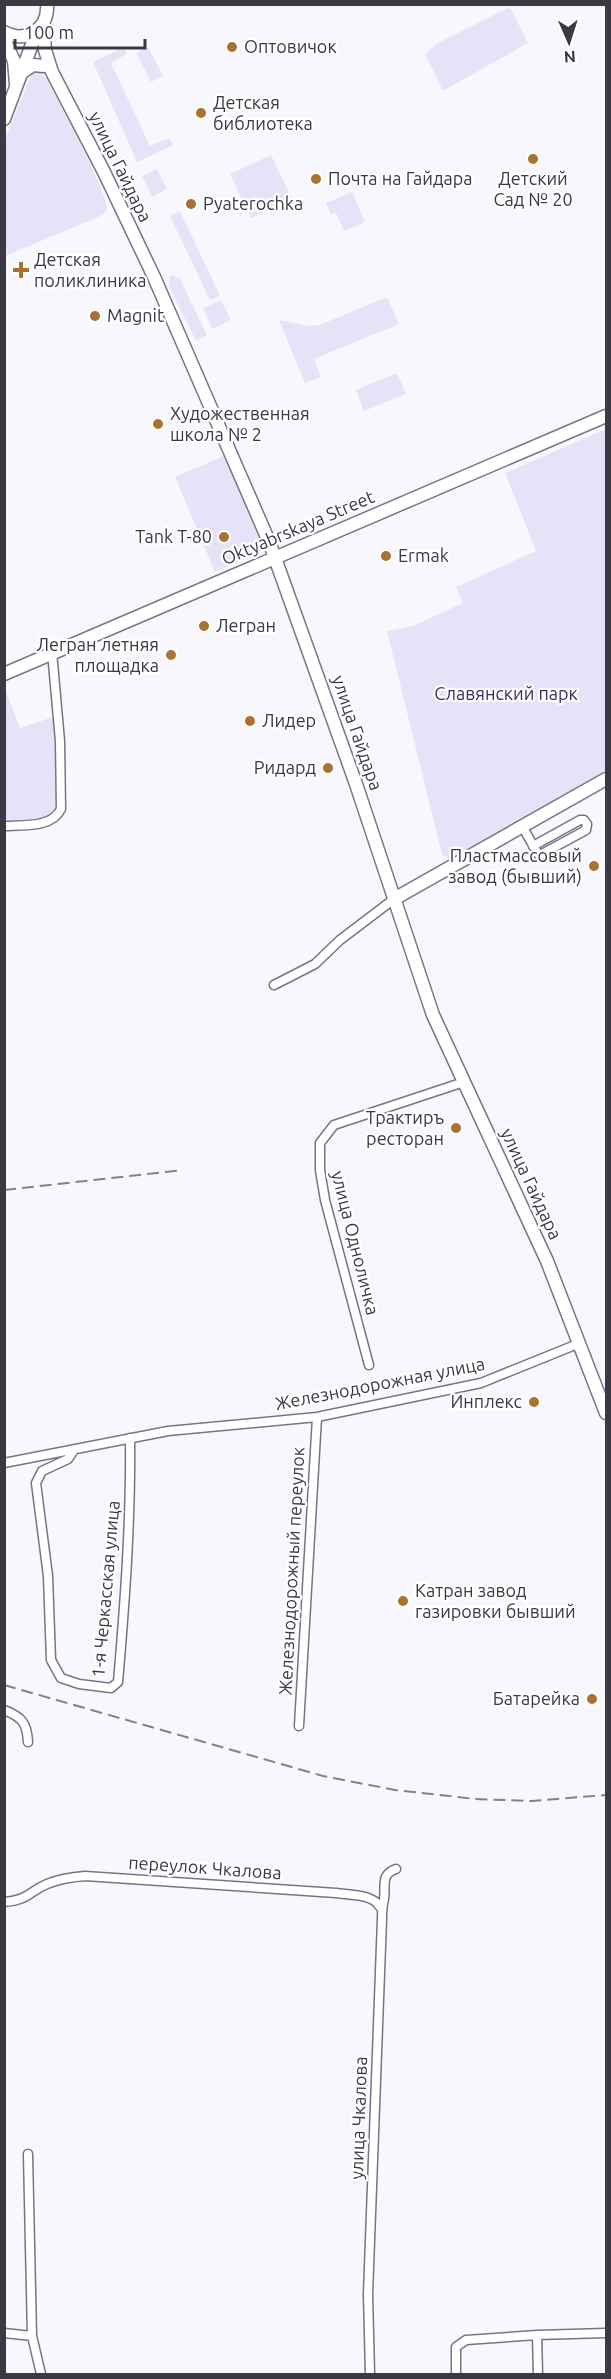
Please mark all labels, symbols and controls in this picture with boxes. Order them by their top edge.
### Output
scale bar [15,12,146,50]
north arrow [539,12,599,72]
text: 100 m [24,22,74,42]
place label: Оптовичок [244,36,337,56]
marker: Оптовичок [225,40,239,54]
text: N [563,48,576,66]
place label: Детская библиотека [213,92,313,133]
marker: Детская библиотека [194,106,208,120]
street label: улица Гайдара [86,108,156,225]
marker: Детский Сад № 20 [526,152,540,166]
place label: Почта на Гайдара [328,168,473,188]
place label: Детский Сад № 20 [493,168,573,209]
marker: Почта на Гайдара [309,172,323,186]
place label: Pyaterochka [203,193,303,213]
marker: Pyaterochka [184,197,198,211]
place label: Детская поликлиника [34,249,147,290]
marker: Детская поликлиника [12,261,30,279]
place label: Magnit [107,305,164,325]
marker: Magnit [88,309,102,323]
place label: Художественная школа № 2 [170,403,310,444]
marker: Художественная школа № 2 [151,417,165,431]
street label: Oktyabrskaya Street [218,486,377,568]
place label: Tank T-80 [135,526,212,546]
marker: Tank T-80 [217,530,231,544]
place label: Ermak [398,545,449,565]
marker: Ermak [379,549,393,563]
place label: Легран [216,615,276,635]
marker: Легран [197,619,211,633]
place label: Легран летняя площадка [37,634,159,675]
marker: Легран летняя площадка [164,648,178,662]
street label: улица Гайдара [329,673,387,793]
park label: Славянский парк [434,683,578,703]
place label: Лидер [262,710,316,730]
marker: Лидер [243,714,257,728]
place label: Ридард [254,757,316,777]
marker: Ридард [321,761,335,775]
place label: Пластмассовый завод (бывший) [448,845,582,887]
marker: Пластмассовый завод (бывший) [587,859,601,873]
place label: Трактиръ ресторан [366,1107,444,1148]
marker: Трактиръ ресторан [449,1121,463,1135]
street label: улица Гайдара [497,1125,566,1242]
street label: улица Одноличка [328,1169,384,1317]
street label: Железнодорожная улица [273,1353,486,1413]
place label: Инплекс [450,1391,522,1411]
marker: Инплекс [527,1395,541,1409]
street label: Железнодорожный переулок [275,1446,307,1696]
street label: 1-я Черкасская улица [87,1500,123,1678]
place label: Катран завод газировки бывший [415,1580,576,1621]
marker: Катран завод газировки бывший [396,1594,410,1608]
place label: Батарейка [493,1688,580,1708]
marker: Батарейка [585,1692,599,1706]
street label: переулок Чкалова [128,1852,282,1882]
street label: улица Чкалова [346,2056,370,2180]

